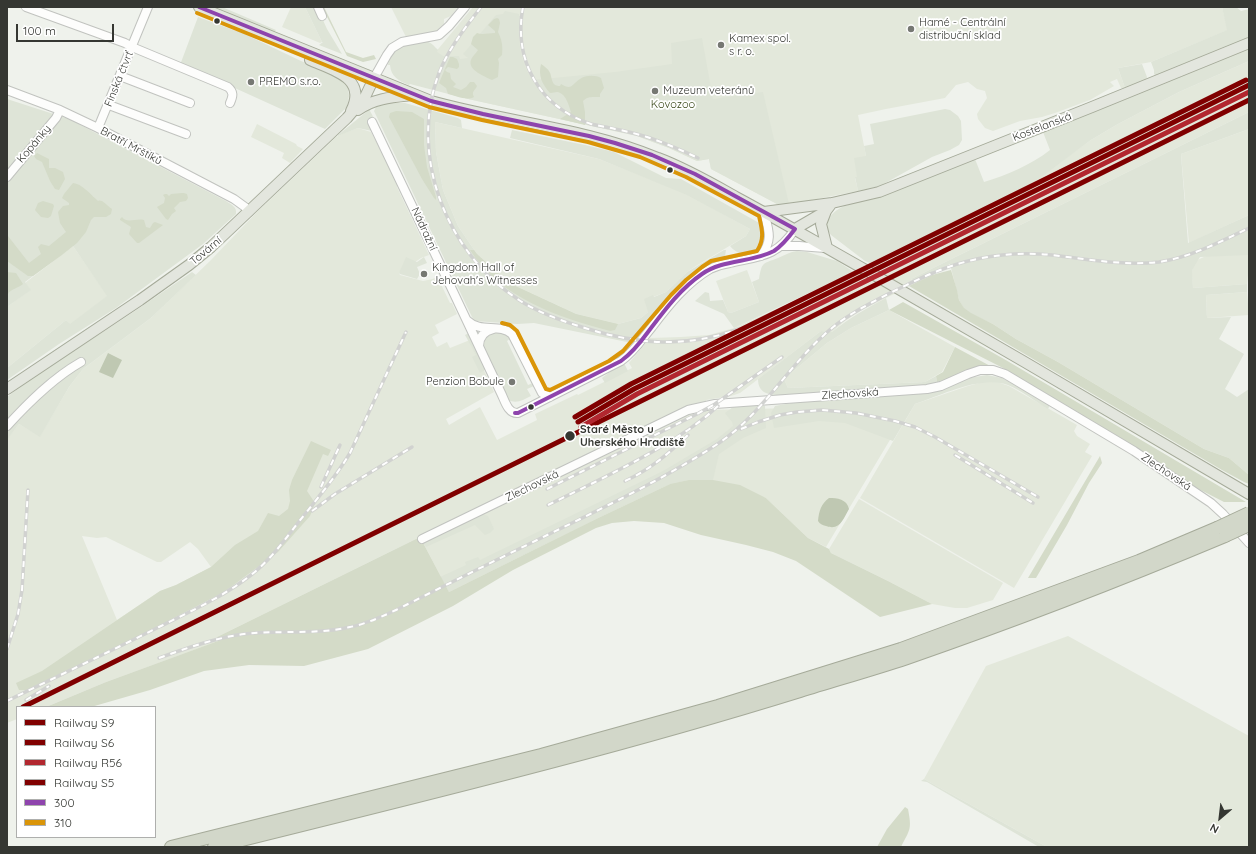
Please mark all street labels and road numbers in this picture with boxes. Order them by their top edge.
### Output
street label: Finská čtvrť [102,49,136,109]
street label: Kostelanská [1011,110,1073,144]
street label: Kopánky [14,122,54,166]
street label: Bratří Mrštíků [98,124,164,168]
street label: Nádražní [408,205,440,253]
street label: Tovární [187,234,225,268]
street label: Zlechovská [821,385,879,403]
street label: Zlechovská [1138,450,1194,494]
street label: Zlechovská [503,467,561,505]

